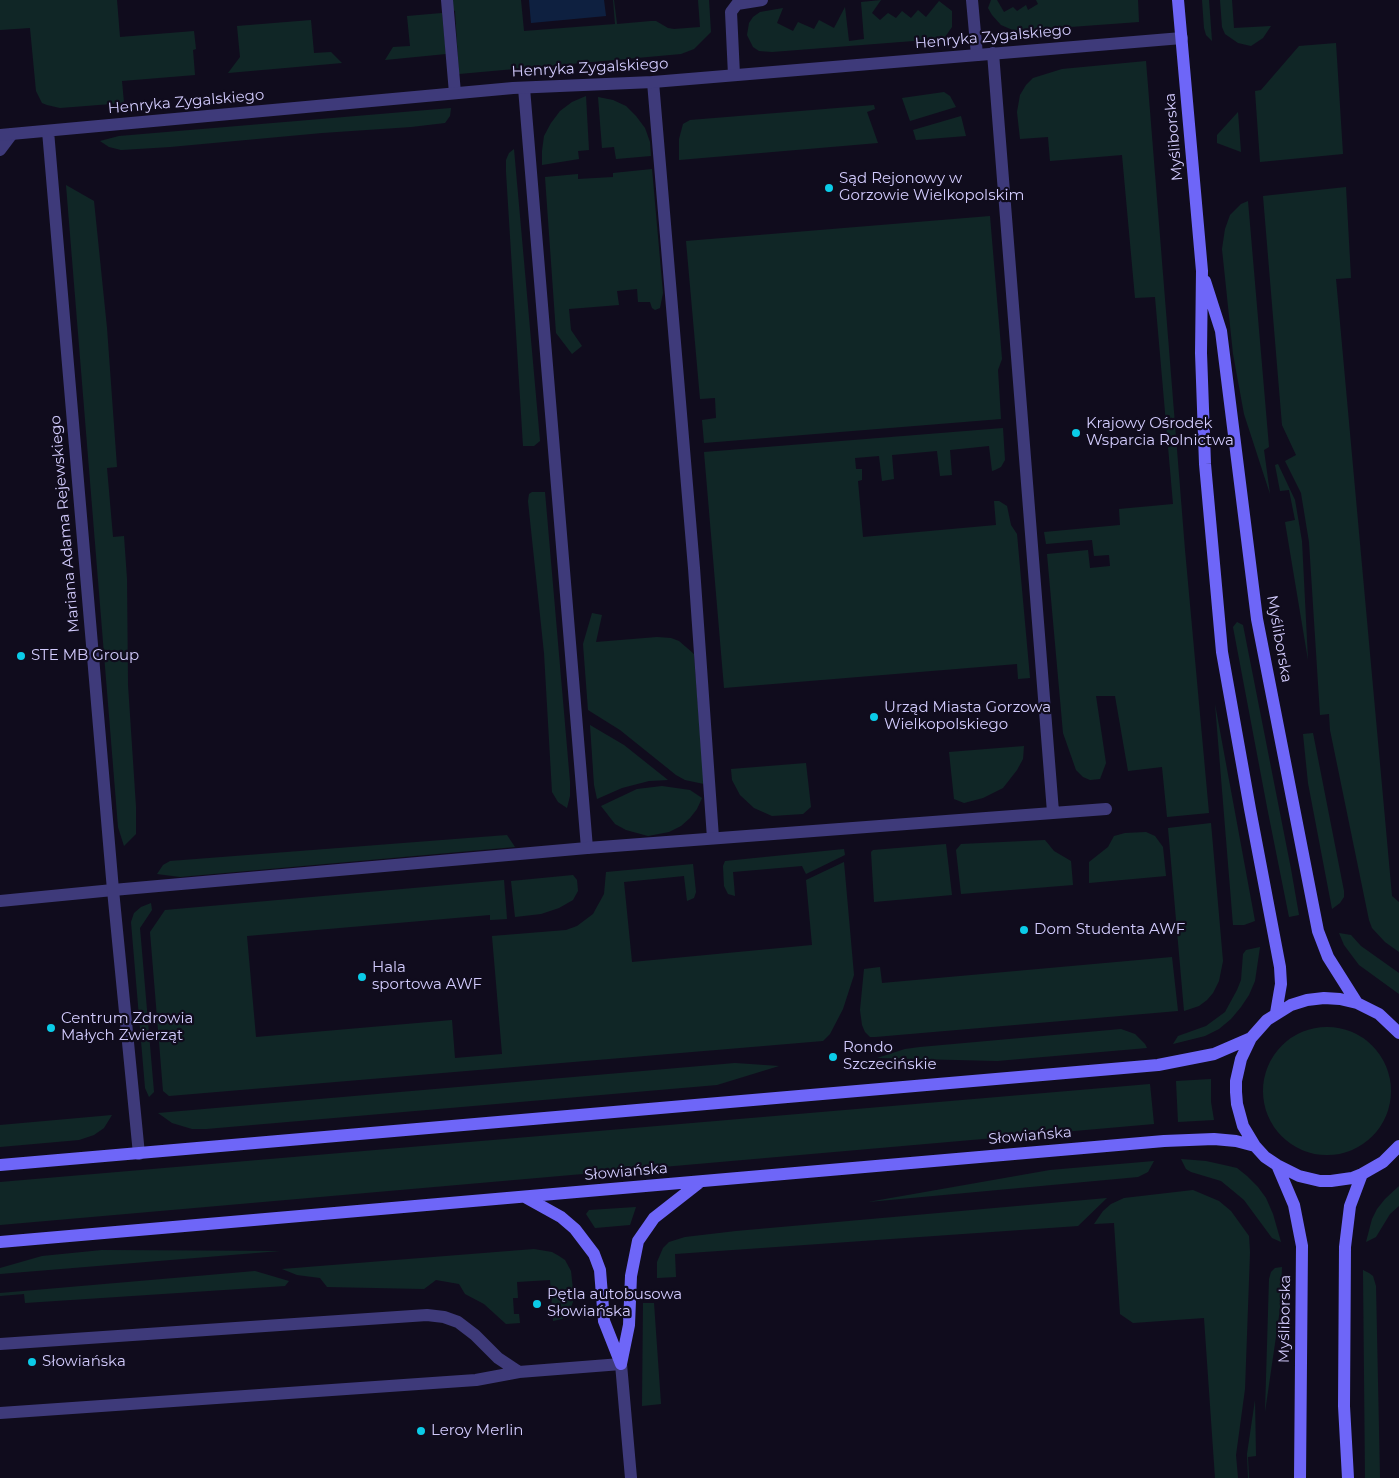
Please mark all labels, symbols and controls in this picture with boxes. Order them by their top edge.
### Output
street label: Henryka Zygalskiego [914,21,1072,53]
street label: Henryka Zygalskiego [511,55,669,81]
street label: Henryka Zygalskiego [107,86,265,118]
street label: Myśliborska [1161,92,1187,182]
place label: Sąd Rejonowy w Gorzowie Wielkopolskim [839,170,1024,205]
marker: Sąd Rejonowy w Gorzowie Wielkopolskim [823,182,835,194]
street label: Mariana Adama Rejewskiego [47,415,83,633]
place label: Krajowy Ośrodek Wsparcia Rolnictwa [1086,415,1234,450]
marker: Krajowy Ośrodek Wsparcia Rolnictwa [1070,427,1082,439]
street label: Myśliborska [1262,594,1296,684]
place label: STE MB Group [31,647,139,665]
marker: STE MB Group [15,650,27,662]
place label: Urząd Miasta Gorzowa Wielkopolskiego [884,699,1051,734]
marker: Urząd Miasta Gorzowa Wielkopolskiego [868,711,880,723]
place label: Dom Studenta AWF [1034,921,1185,939]
marker: Dom Studenta AWF [1018,924,1030,936]
place label: Hala sportowa AWF [372,959,482,994]
marker: Hala sportowa AWF [356,971,368,983]
place label: Centrum Zdrowia Małych Zwierząt [61,1010,193,1045]
marker: Centrum Zdrowia Małych Zwierząt [45,1022,57,1034]
place label: Rondo Szczecińskie [843,1039,937,1074]
marker: Rondo Szczecińskie [827,1051,839,1063]
street label: Słowiańska [987,1123,1073,1149]
street label: Słowiańska [583,1159,669,1185]
street label: Myśliborska [1275,1275,1295,1363]
place label: Pętla autobusowa Słowiańska [547,1286,682,1321]
marker: Pętla autobusowa Słowiańska [531,1298,543,1310]
place label: Słowiańska [42,1353,126,1371]
marker: Słowiańska [26,1356,38,1368]
place label: Leroy Merlin [431,1422,523,1440]
marker: Leroy Merlin [415,1425,427,1437]

